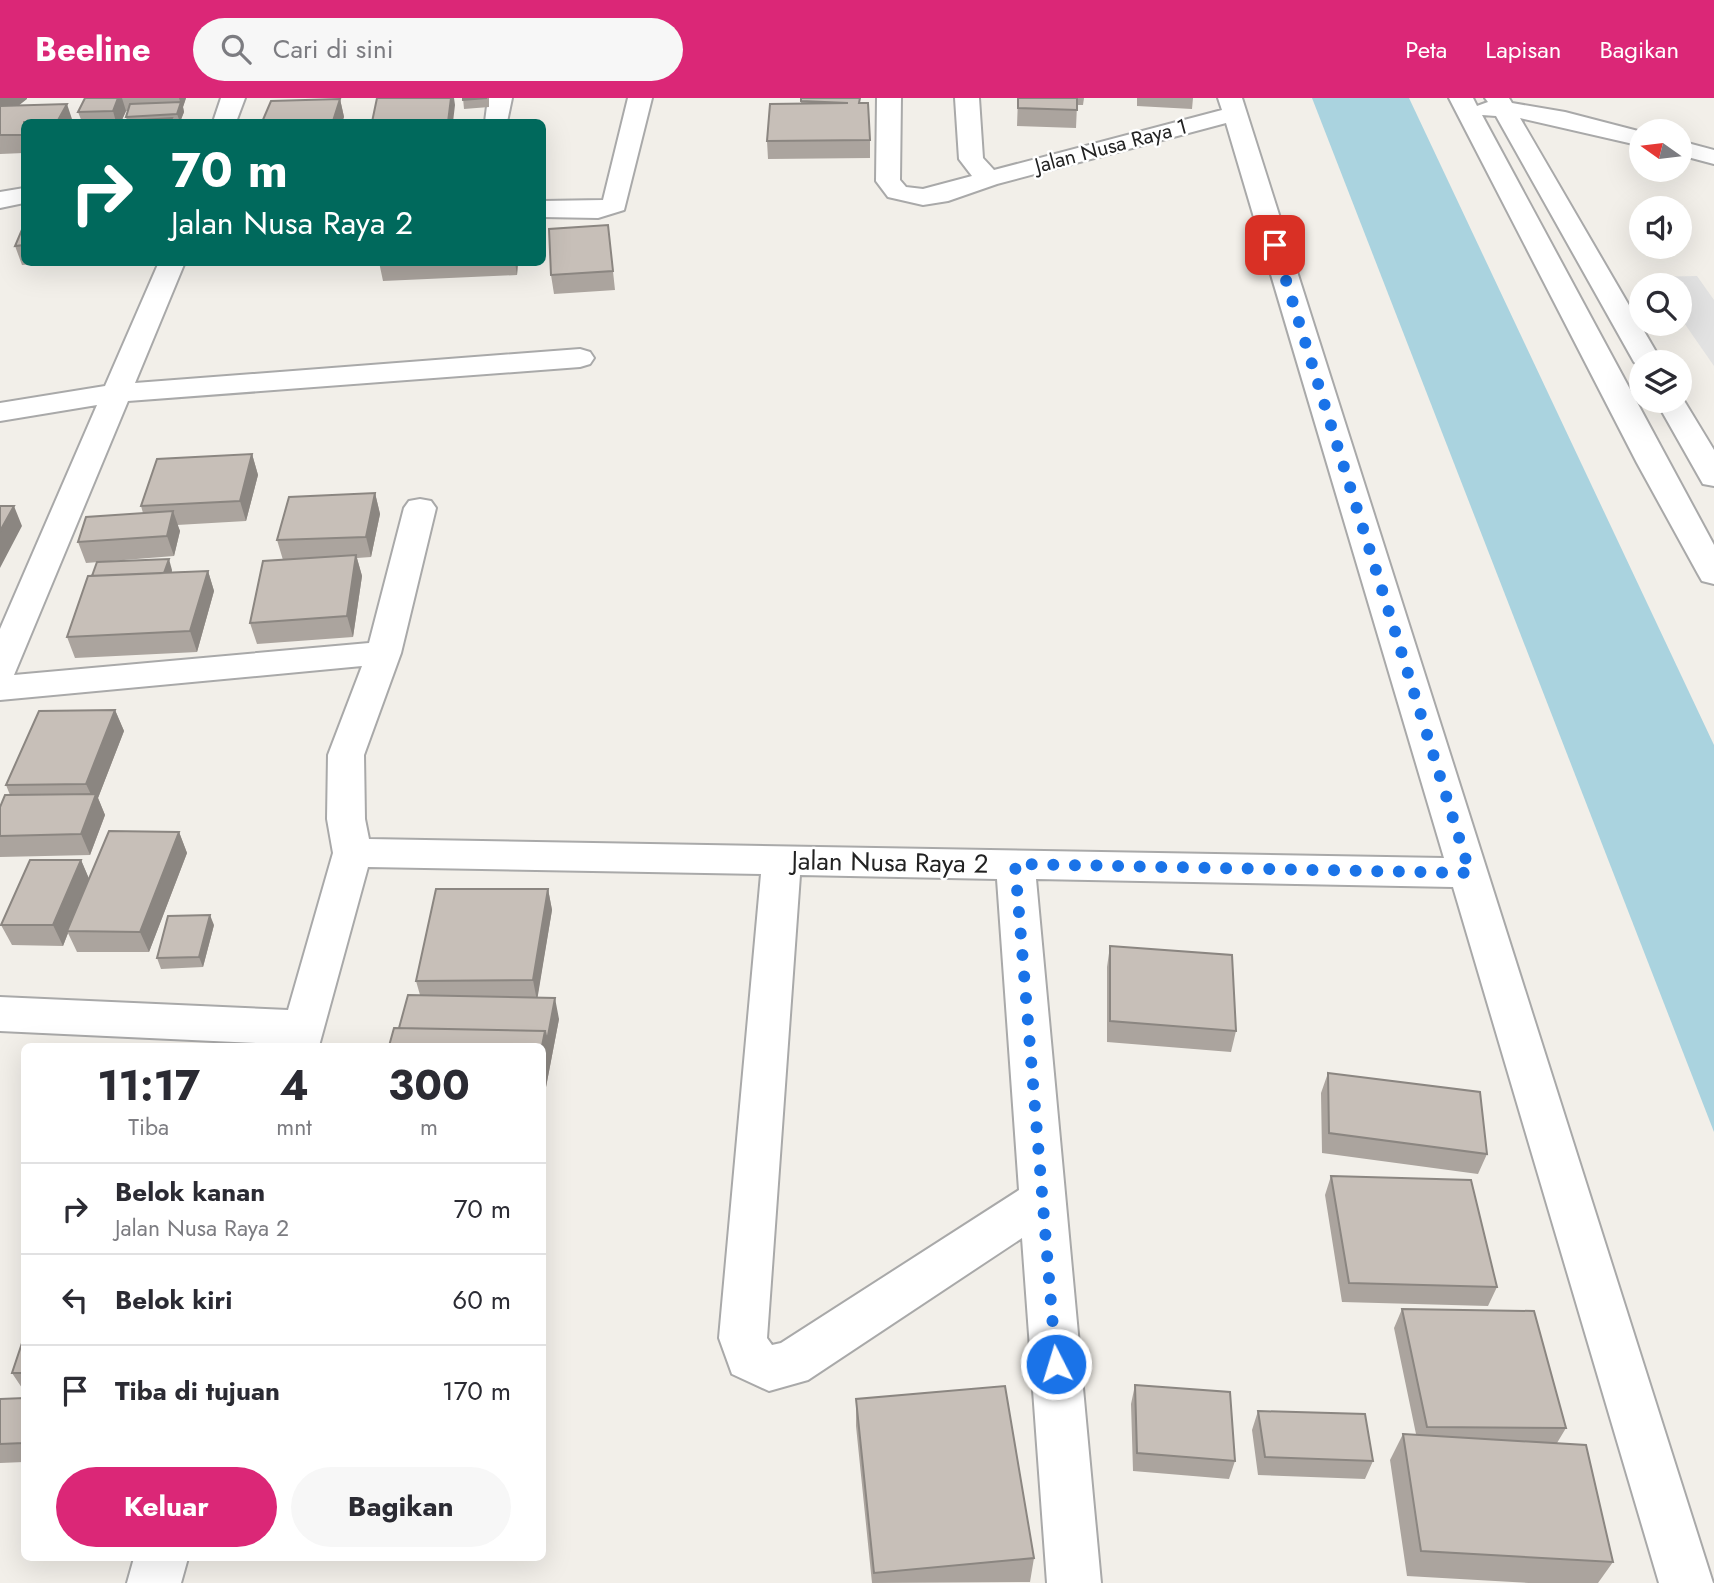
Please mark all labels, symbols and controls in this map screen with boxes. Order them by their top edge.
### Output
search box [193,18,683,81]
text: Beeline [35,26,151,73]
icon: search [217,30,255,68]
text: Cari di sini [273,30,393,68]
text: Peta [1405,32,1447,67]
text: Lapisan [1485,32,1561,67]
text: Bagikan [1599,32,1679,67]
street label: Jalan Nusa Raya 1 [1029,111,1190,182]
north arrow [1629,119,1692,182]
map controls [1629,119,1692,413]
text: 70 m [171,135,288,205]
icon: right [56,147,147,238]
button: sound [1629,196,1692,259]
text: Jalan Nusa Raya 2 [171,200,413,246]
pin [1245,215,1305,275]
icon: arrive [1256,226,1294,264]
button: search [1629,273,1692,336]
button: layers [1629,350,1692,413]
street label: Jalan Nusa Raya 2 [788,841,989,883]
text: 11:17 [97,1055,200,1116]
text: 4 [279,1055,309,1116]
text: 300 [388,1055,470,1116]
text: Tiba [128,1110,169,1144]
text: mnt [276,1110,312,1144]
text: m [420,1110,438,1144]
text: Belok kanan [115,1173,265,1211]
icon: right [56,1190,94,1228]
text: 70 m [454,1190,511,1228]
text: Jalan Nusa Raya 2 [115,1211,289,1245]
icon: left [56,1281,94,1319]
text: Belok kiri [115,1281,232,1319]
text: 60 m [452,1281,511,1319]
position arrow [1019,1327,1093,1401]
icon: arrive [56,1372,94,1410]
text: Tiba di tujuan [115,1372,280,1410]
text: 170 m [442,1372,511,1410]
button: Keluar [56,1467,277,1547]
button: Bagikan [291,1467,511,1547]

